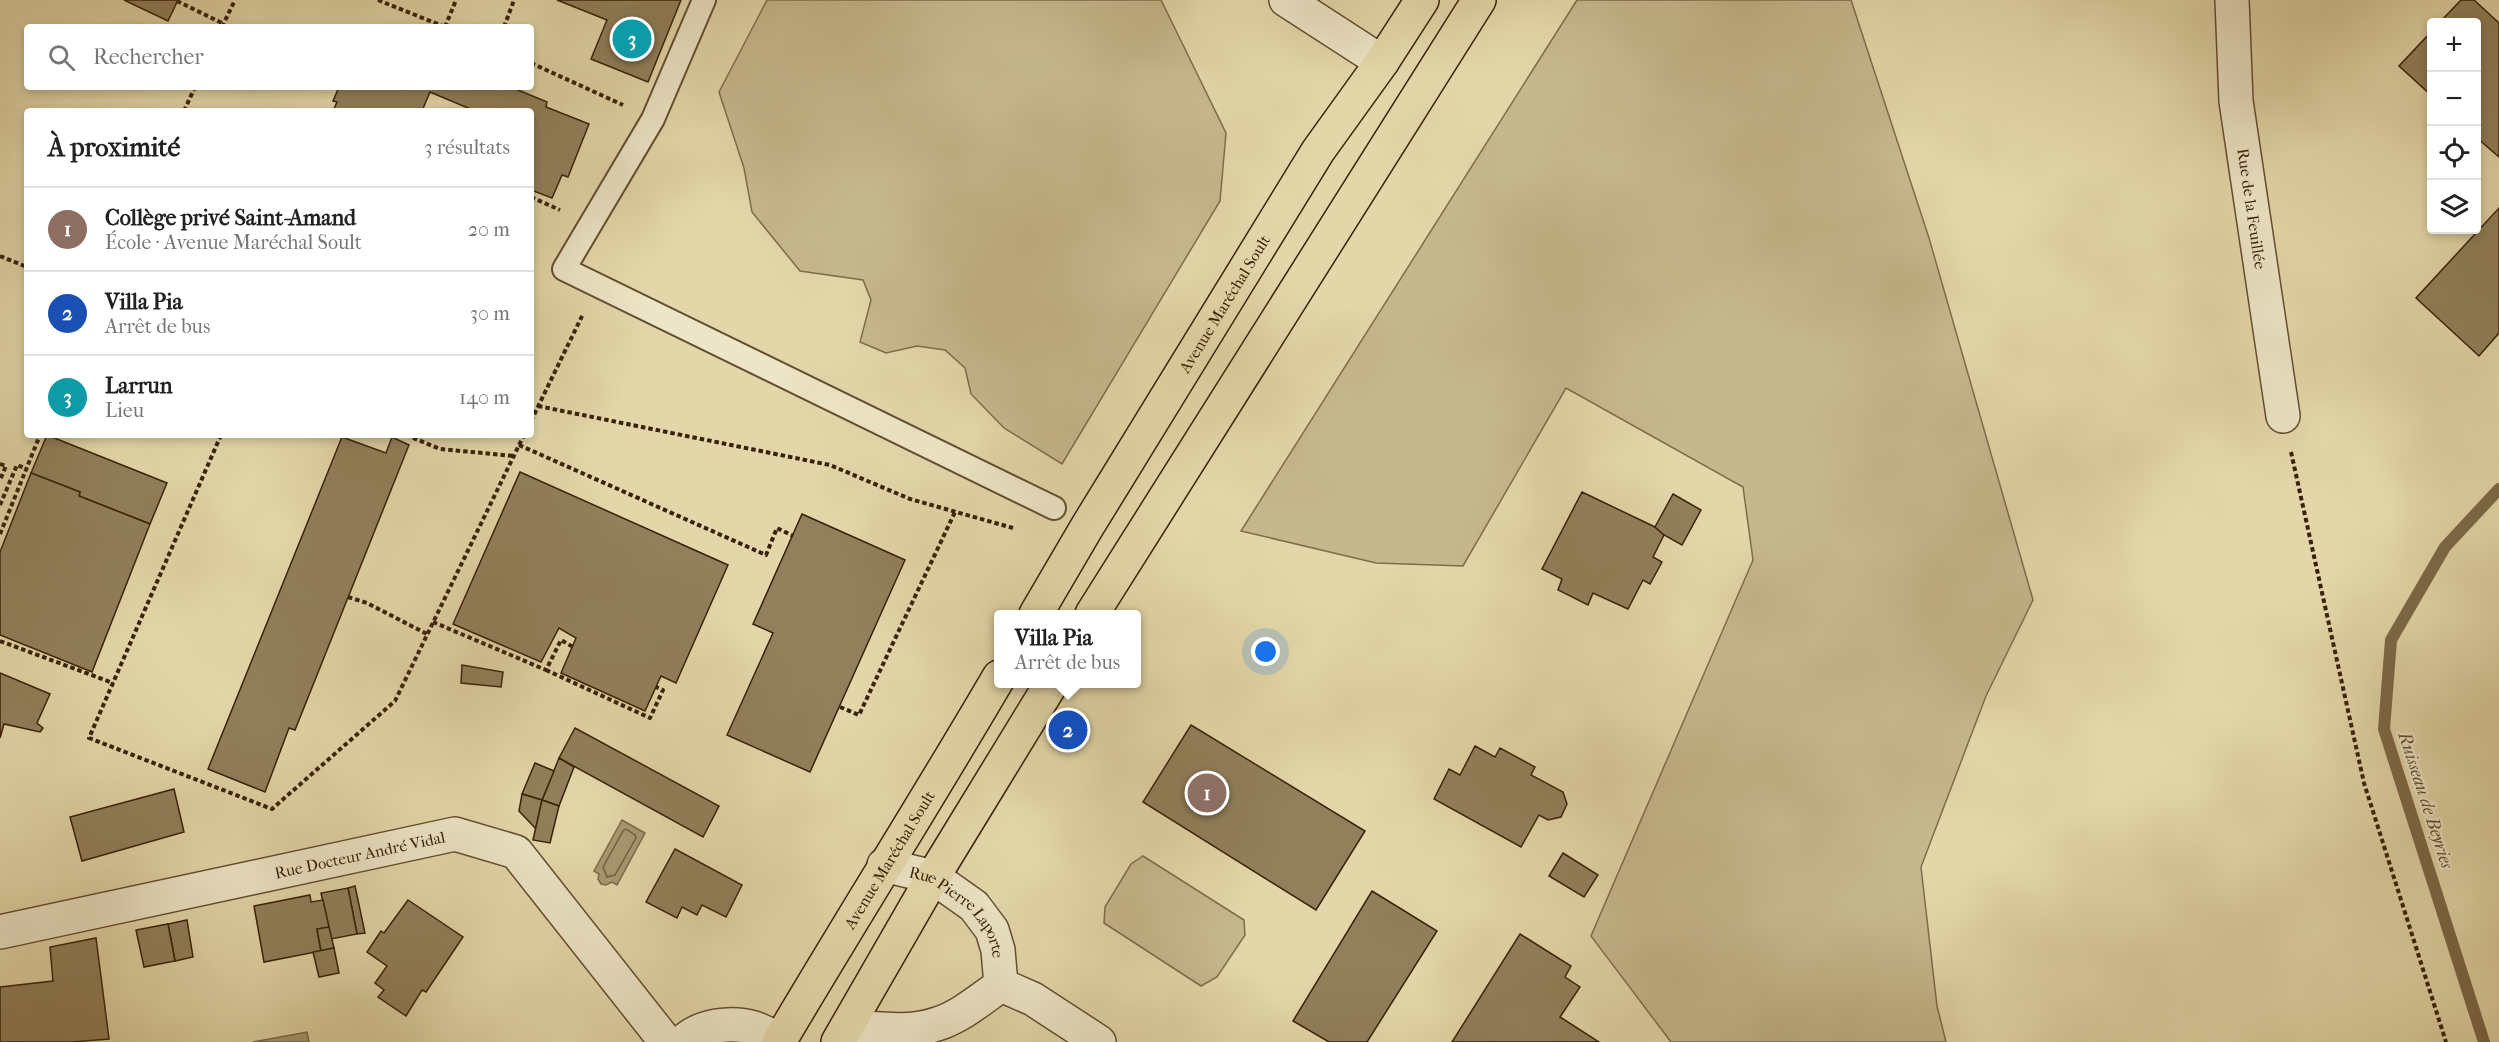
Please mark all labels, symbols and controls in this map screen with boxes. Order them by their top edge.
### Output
pin: 3 [612,16,652,62]
map controls [2427,18,2481,234]
button: + [2427,18,2481,72]
search box [24,24,534,90]
icon: search [45,41,78,74]
text: Rechercher [93,44,204,70]
button: − [2427,72,2481,126]
button: locate [2427,126,2481,180]
text: À proximité [48,132,180,163]
text: 3 résultats [424,136,510,159]
street label: Rue de la Feuillée [2233,147,2270,271]
button: layers [2427,180,2481,234]
text: Collège privé Saint-Amand [105,205,356,231]
text: 1 [64,218,71,241]
text: 20 m [468,218,510,241]
text: École · Avenue Maréchal Soult [105,231,362,254]
street label: Avenue Maréchal Soult [1175,231,1274,377]
text: Villa Pia [105,289,183,315]
text: 2 [62,302,73,325]
text: 30 m [470,302,510,325]
text: Arrêt de bus [105,315,210,338]
text: Larrun [105,373,173,399]
text: 3 [63,386,72,409]
text: 140 m [459,386,510,409]
text: Lieu [105,399,144,422]
popup [994,610,1141,688]
text: Villa Pia [1015,625,1093,651]
your location [1251,637,1280,666]
text: Arrêt de bus [1015,651,1120,674]
pin: 2 [1048,708,1088,752]
water label: Ruisseau de Beyries [2393,728,2458,872]
pin: 1 [1188,770,1226,816]
street label: Avenue Maréchal Soult [840,787,939,933]
street label: Rue Docteur André Vidal [273,827,447,883]
street label: Rue Pierre Laporte [907,863,1008,959]

